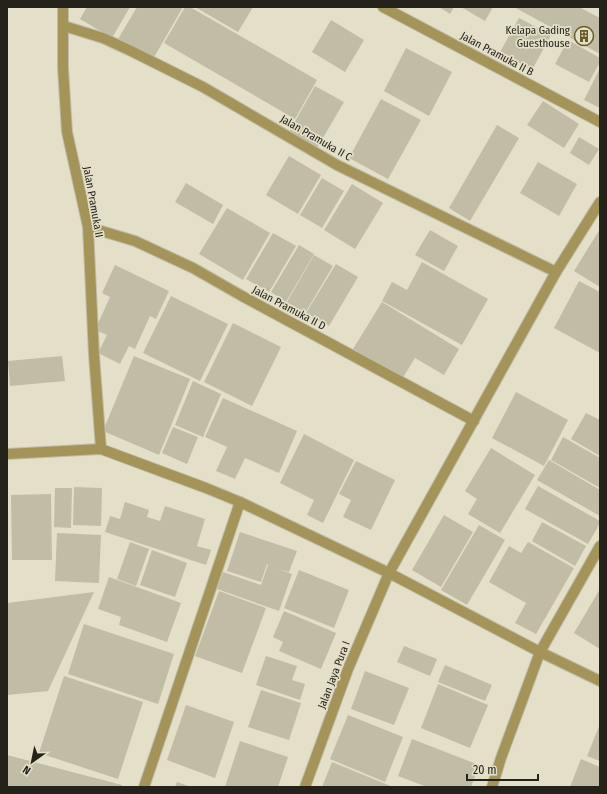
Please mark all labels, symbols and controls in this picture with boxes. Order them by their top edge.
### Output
place label: Kelapa Gading Guesthouse [506,24,571,50]
building icon: Kelapa Gading Guesthouse [573,25,595,47]
street label: Jalan Pramuka II B [458,29,536,79]
street label: Jalan Pramuka II C [278,112,354,164]
street label: Jalan Pramuka II [80,165,106,239]
street label: Jalan Pramuka II D [250,283,328,333]
street label: Jalan Jaya Pura I [315,639,353,711]
north arrow [12,742,52,782]
scale bar [467,756,538,782]
text: N [21,763,33,777]
text: 20 m [473,763,497,777]

